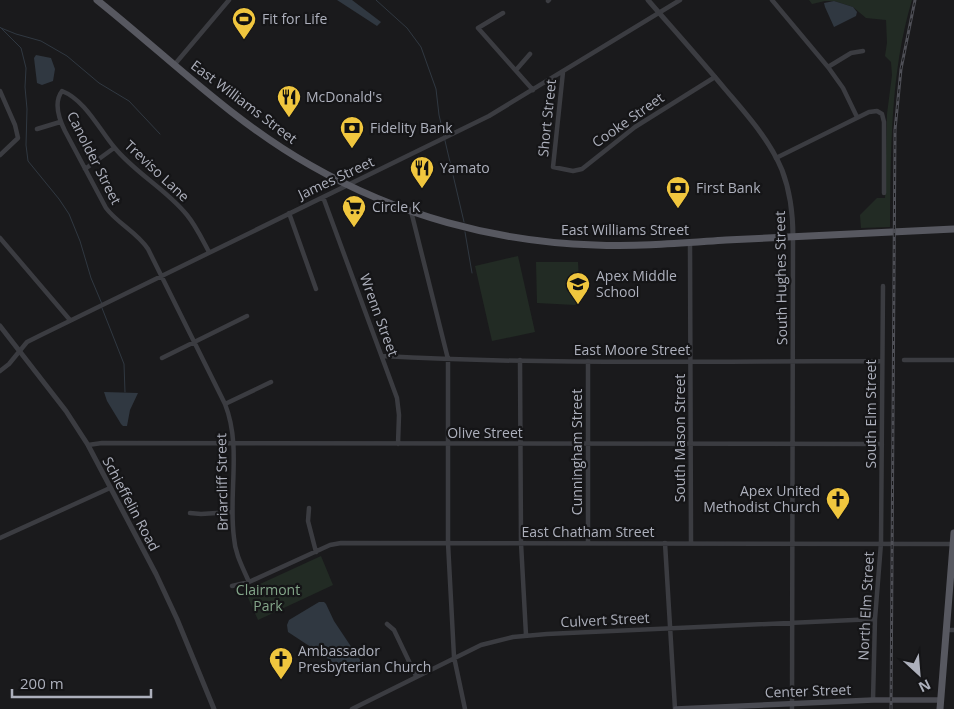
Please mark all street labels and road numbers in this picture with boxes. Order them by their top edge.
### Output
street label: East Williams Street [187,55,301,148]
street label: Short Street [533,78,560,158]
street label: Cooke Street [588,88,667,151]
street label: Canolder Street [63,108,126,208]
street label: Treviso Lane [121,136,194,206]
street label: James Street [293,152,377,204]
street label: South Hughes Street [770,211,791,345]
street label: East Williams Street [561,220,689,239]
street label: Wrenn Street [356,271,403,359]
street label: East Moore Street [574,340,690,359]
street label: South Elm Street [861,360,880,468]
street label: South Mason Street [670,374,689,502]
street label: Cunningham Street [567,389,586,515]
street label: Olive Street [447,423,523,442]
street label: Briarcliff Street [211,433,232,531]
street label: Schieffelin Road [99,453,164,554]
street label: East Chatham Street [521,522,655,541]
street label: North Elm Street [853,551,878,661]
street label: Culvert Street [560,608,650,631]
street label: Center Street [764,679,852,702]

